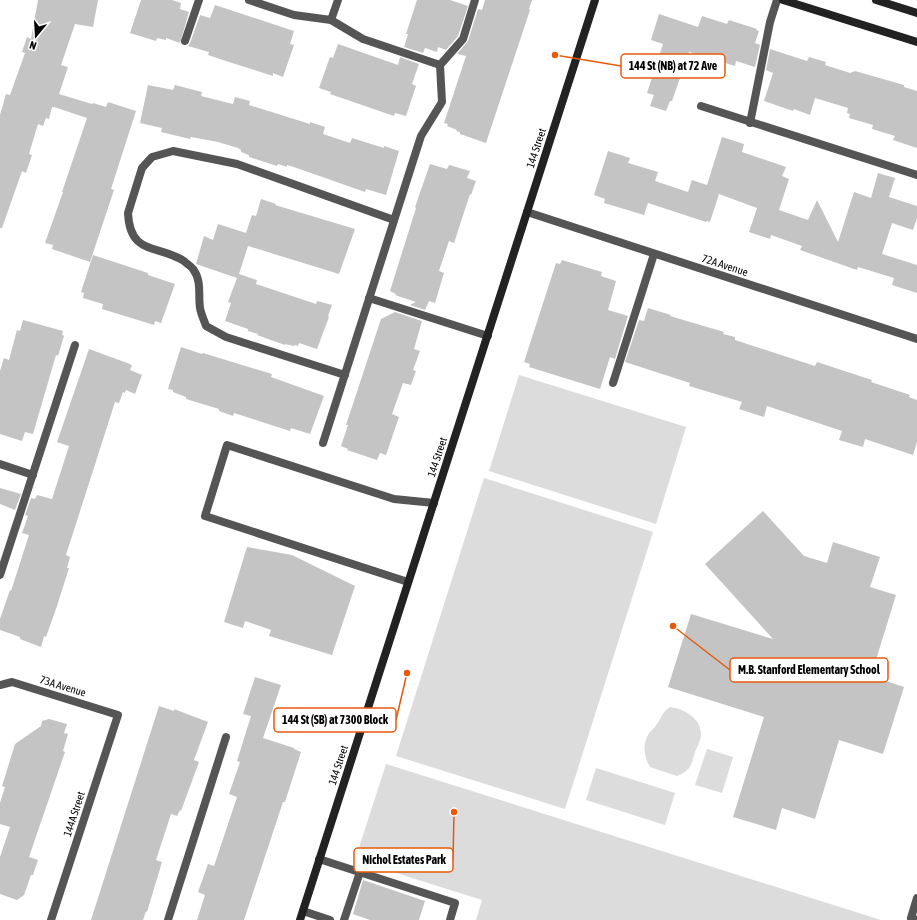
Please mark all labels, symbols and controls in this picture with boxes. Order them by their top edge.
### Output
north arrow [16,16,56,56]
text: N [28,39,38,52]
callout: 144 St (NB) at 72 Ave [621,54,725,78]
text: 144 St (NB) at 72 Ave [629,59,718,73]
street label: 144 Street [524,127,548,169]
street label: 72A Avenue [700,252,750,278]
street label: 144 Street [425,436,449,478]
callout: M.B. Stanford Elementary School [730,658,888,682]
text: M.B. Stanford Elementary School [738,663,881,677]
street label: 73A Avenue [38,673,88,699]
callout: 144 St (SB) at 7300 Block [274,708,396,732]
text: 144 St (SB) at 7300 Block [282,713,389,727]
street label: 144 Street [326,744,350,786]
street label: 144A Street [61,790,87,838]
callout: Nichol Estates Park [354,848,453,872]
text: Nichol Estates Park [362,853,447,867]

